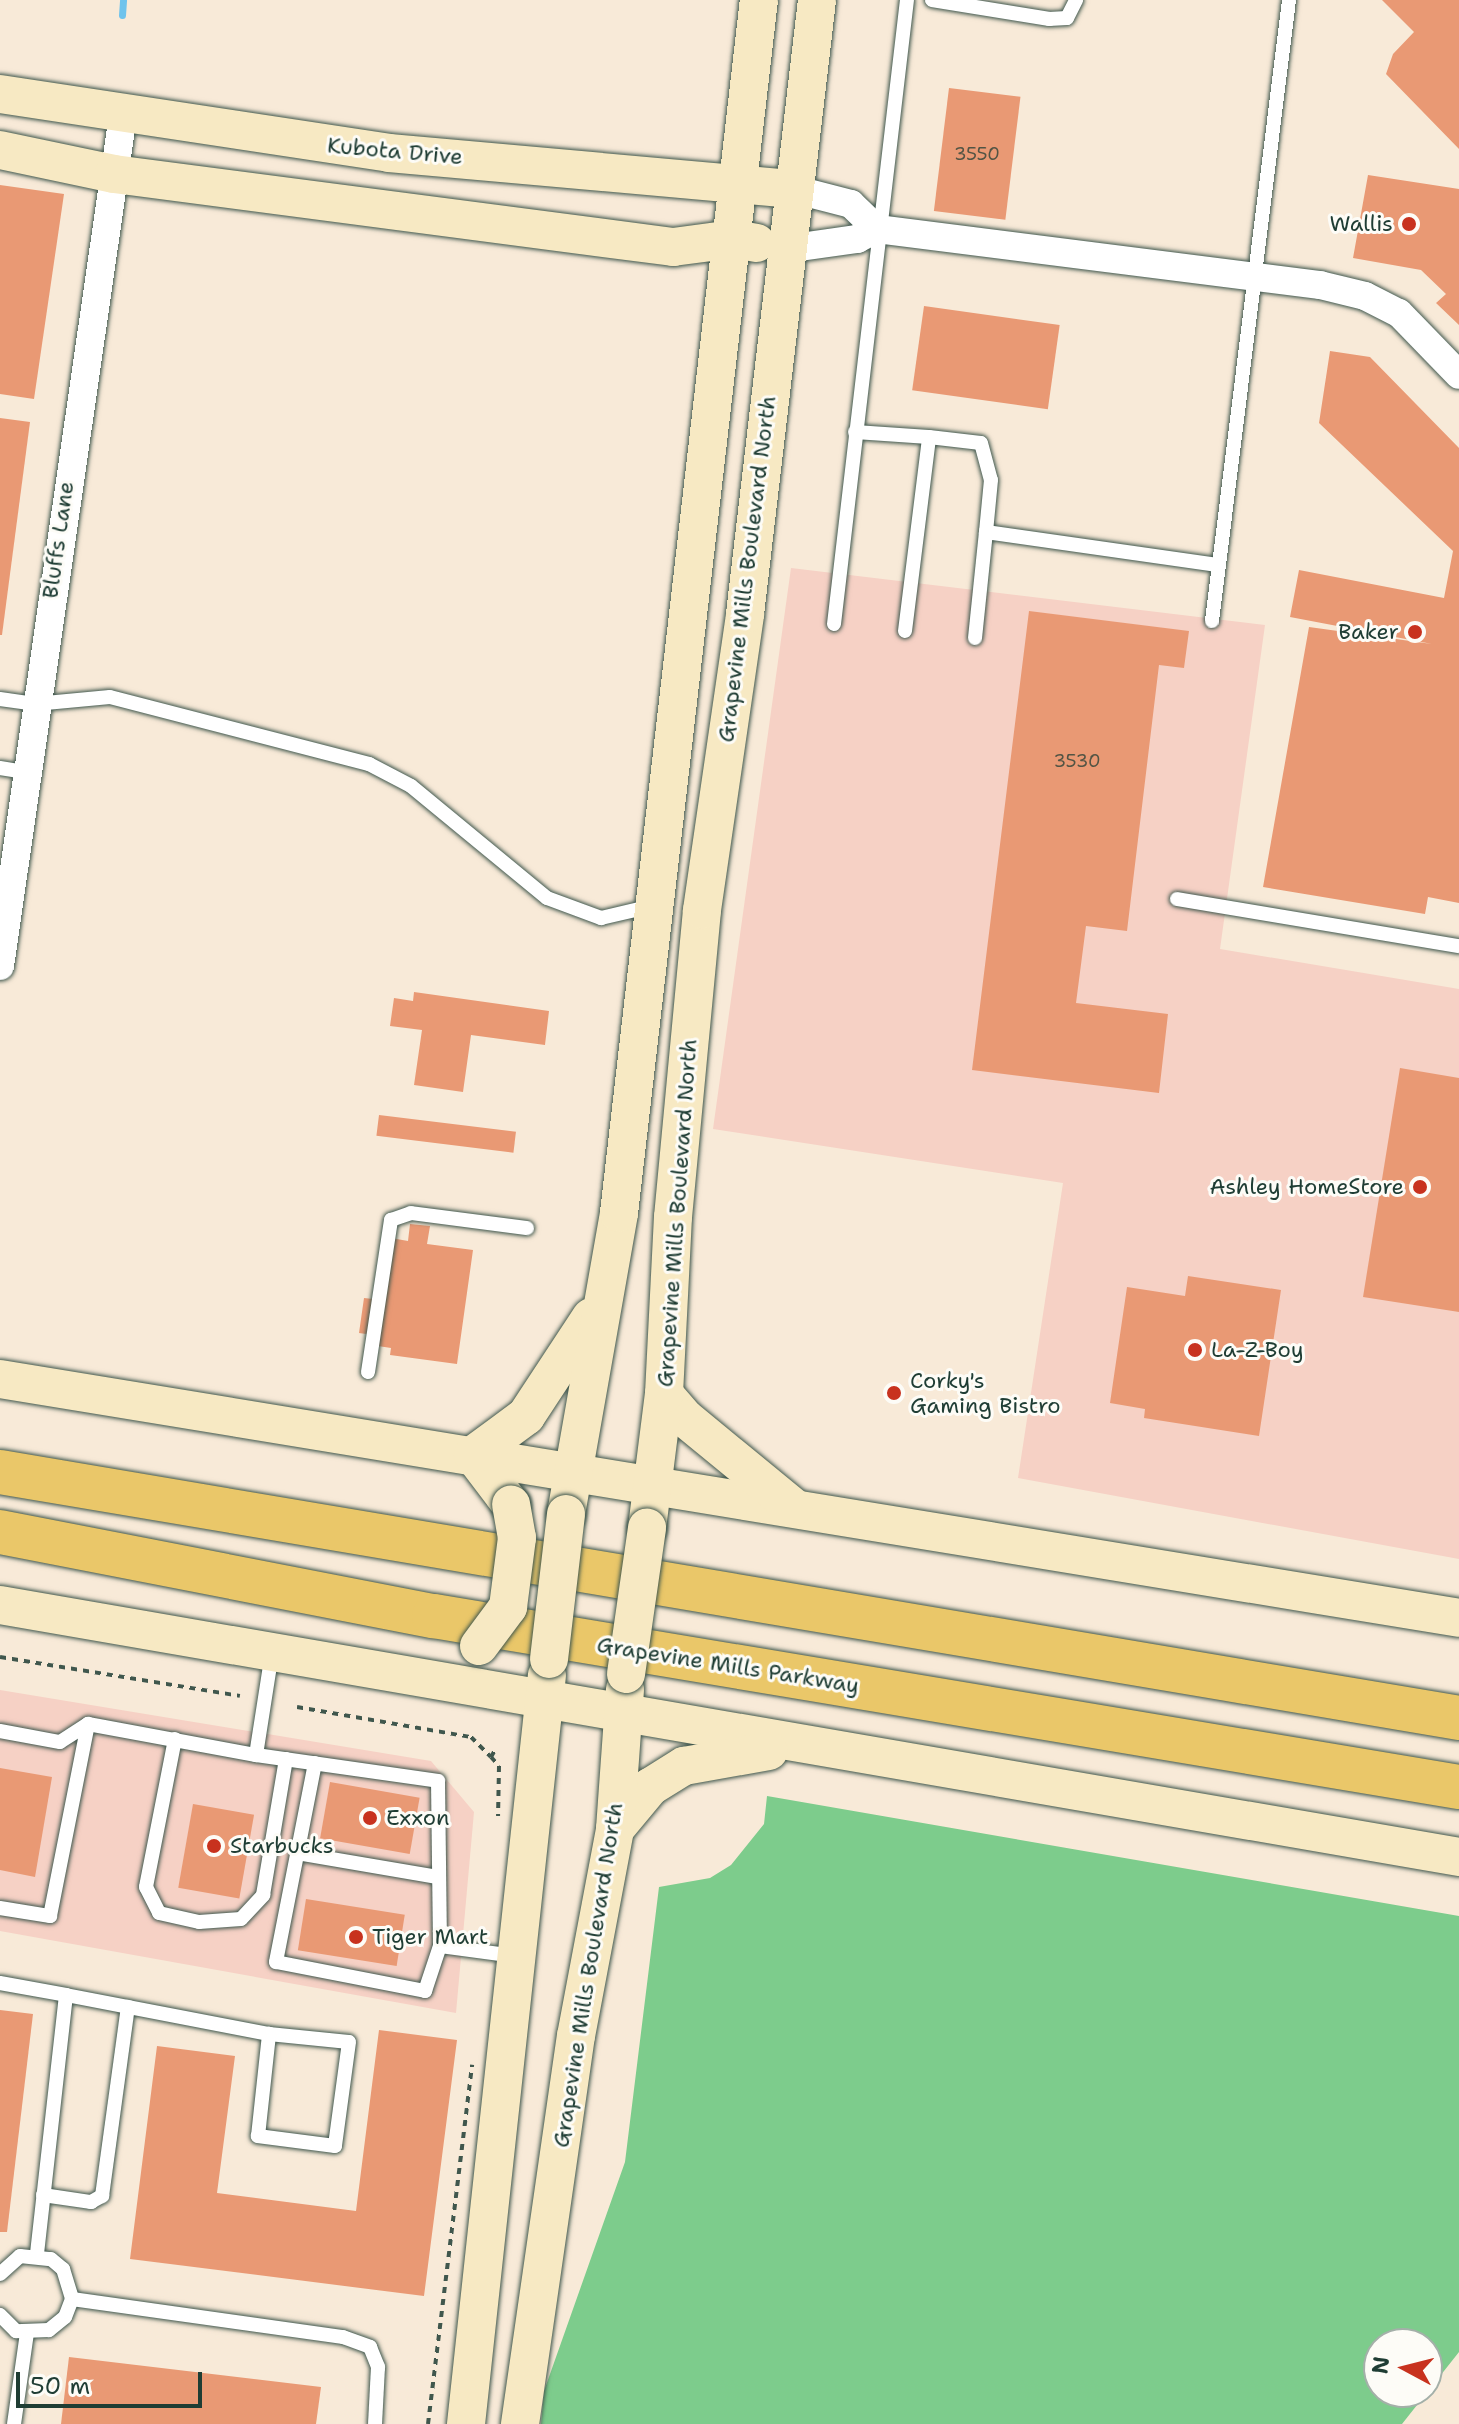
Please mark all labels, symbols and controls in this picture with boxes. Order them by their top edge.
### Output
street label: Kubota Drive [326,132,464,170]
house number: 3550 [954,143,1000,165]
place label: Wallis [1329,211,1393,237]
marker: Wallis [1400,215,1418,233]
street label: Grapevine Mills Boulevard North [713,394,781,744]
street label: Bluffs Lane [37,480,79,600]
place label: Baker [1338,619,1399,645]
marker: Baker [1406,623,1424,641]
house number: 3530 [1053,750,1101,772]
street label: Grapevine Mills Boulevard North [652,1038,702,1388]
place label: Ashley HomeStore [1209,1174,1404,1200]
marker: Ashley HomeStore [1411,1178,1429,1196]
place label: La-Z-Boy [1211,1337,1304,1363]
marker: La-Z-Boy [1186,1341,1204,1359]
place label: Corky's Gaming Bistro [910,1367,1061,1418]
marker: Corky's Gaming Bistro [885,1384,903,1402]
street label: Grapevine Mills Parkway [595,1631,861,1699]
street label: Grapevine Mills Boulevard North [548,1801,628,2149]
place label: Exxon [386,1805,450,1831]
marker: Exxon [361,1809,379,1827]
place label: Starbucks [230,1833,334,1859]
marker: Starbucks [205,1837,223,1855]
place label: Tiger Mart [372,1924,488,1950]
marker: Tiger Mart [347,1928,365,1946]
north arrow [1363,2328,1443,2408]
text: N [1365,2355,1396,2376]
scale bar [20,2356,206,2406]
text: 50 m [30,2370,90,2402]

